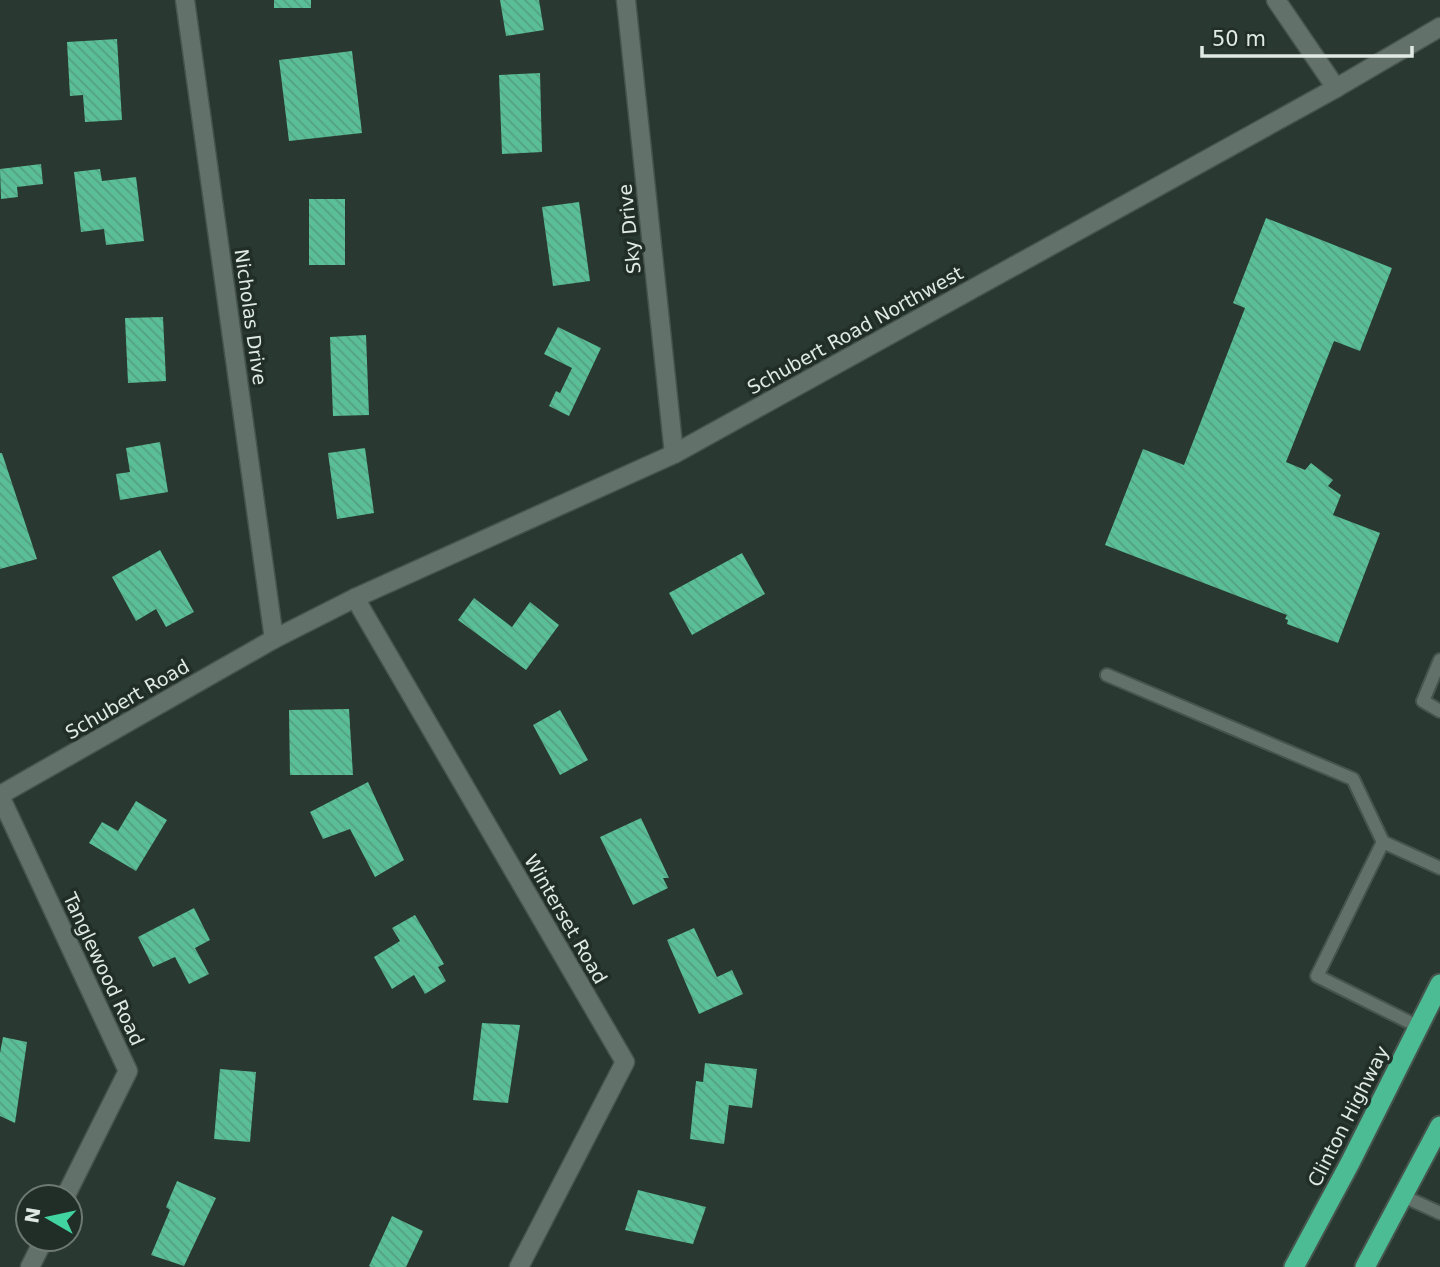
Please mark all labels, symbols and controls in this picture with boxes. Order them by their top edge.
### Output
scale bar [1202,14,1412,58]
text: 50 m [1212,27,1266,51]
street label: Sky Drive [613,183,645,275]
street label: Nicholas Drive [231,248,271,386]
street label: Schubert Road Northwest [743,261,967,399]
street label: Schubert Road [61,655,193,743]
street label: Winterset Road [520,851,612,987]
street label: Tanglewood Road [59,888,149,1049]
street label: Clinton Highway [1303,1042,1393,1190]
north arrow [14,1183,84,1253]
text: N [20,1206,44,1225]

